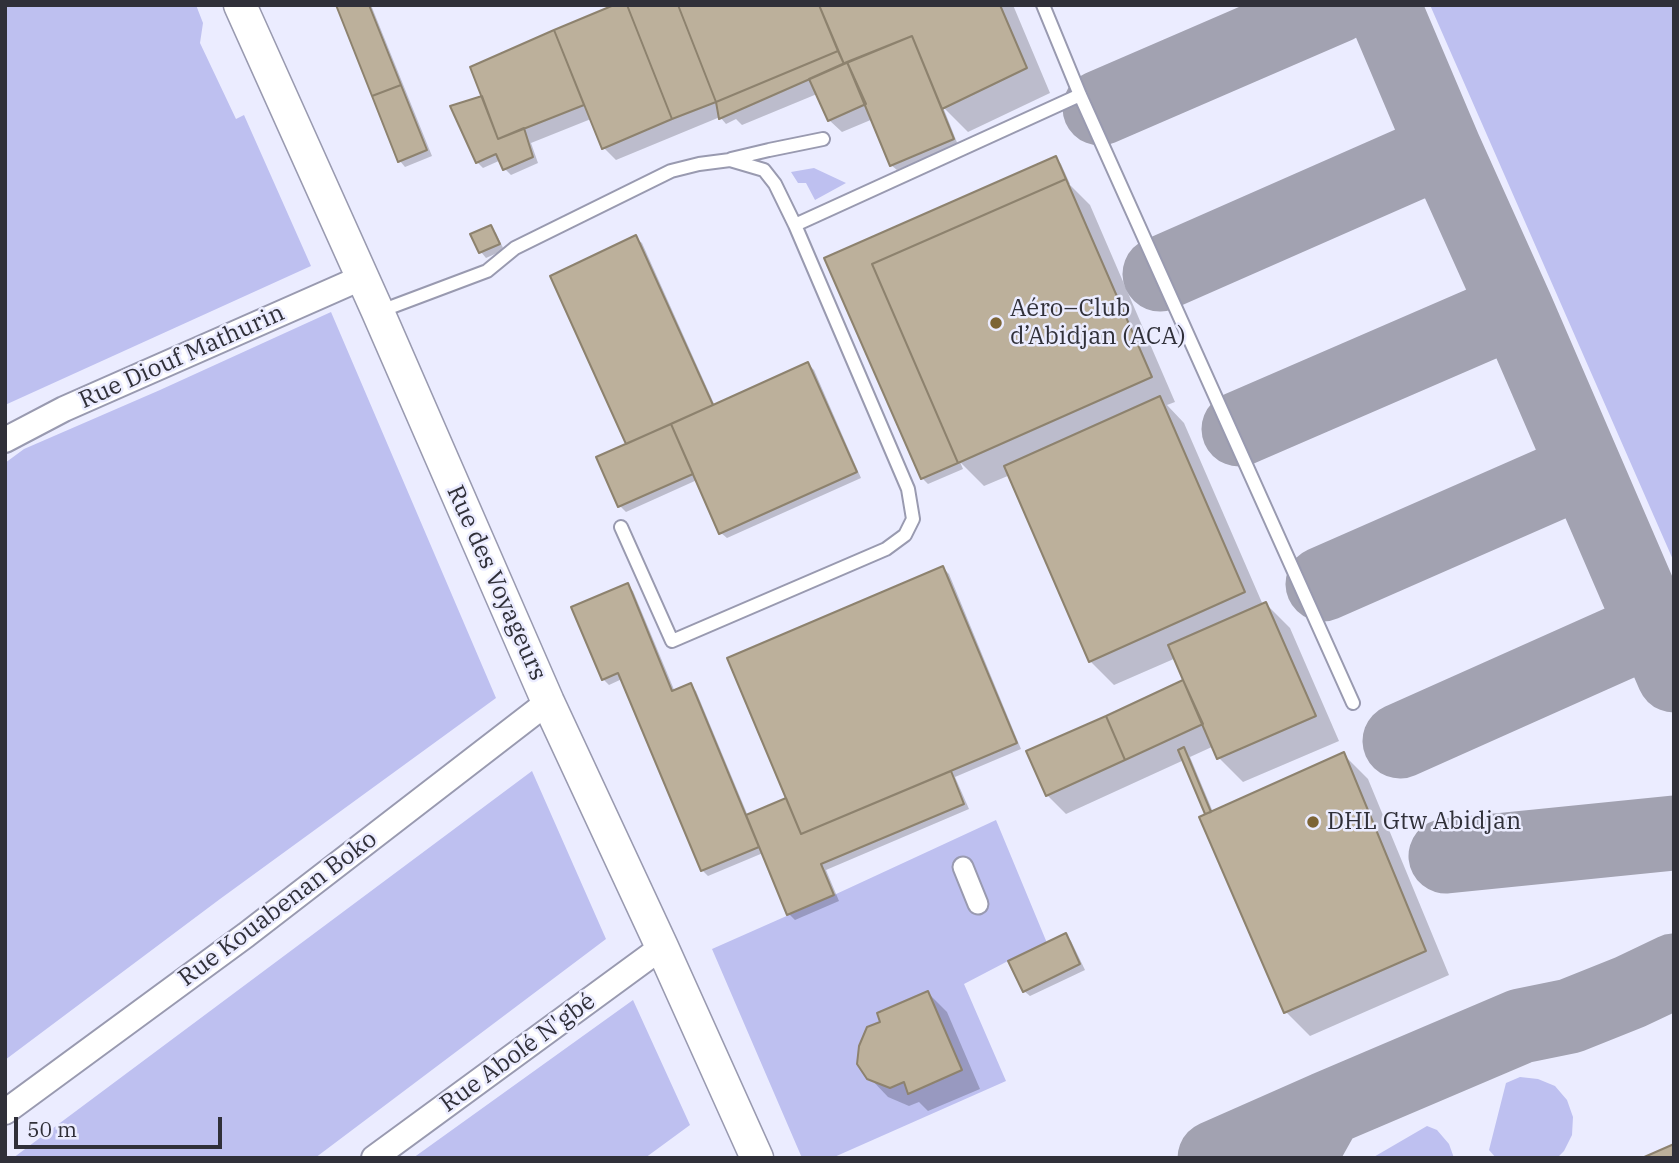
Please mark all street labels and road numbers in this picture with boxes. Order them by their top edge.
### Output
street label: Rue Diouf Mathurin [75,299,289,415]
street label: Rue des Voyageurs [440,481,552,685]
street label: Rue Kouabenan Boko [173,825,383,993]
street label: Rue Abolé N'gbé [435,987,601,1119]

